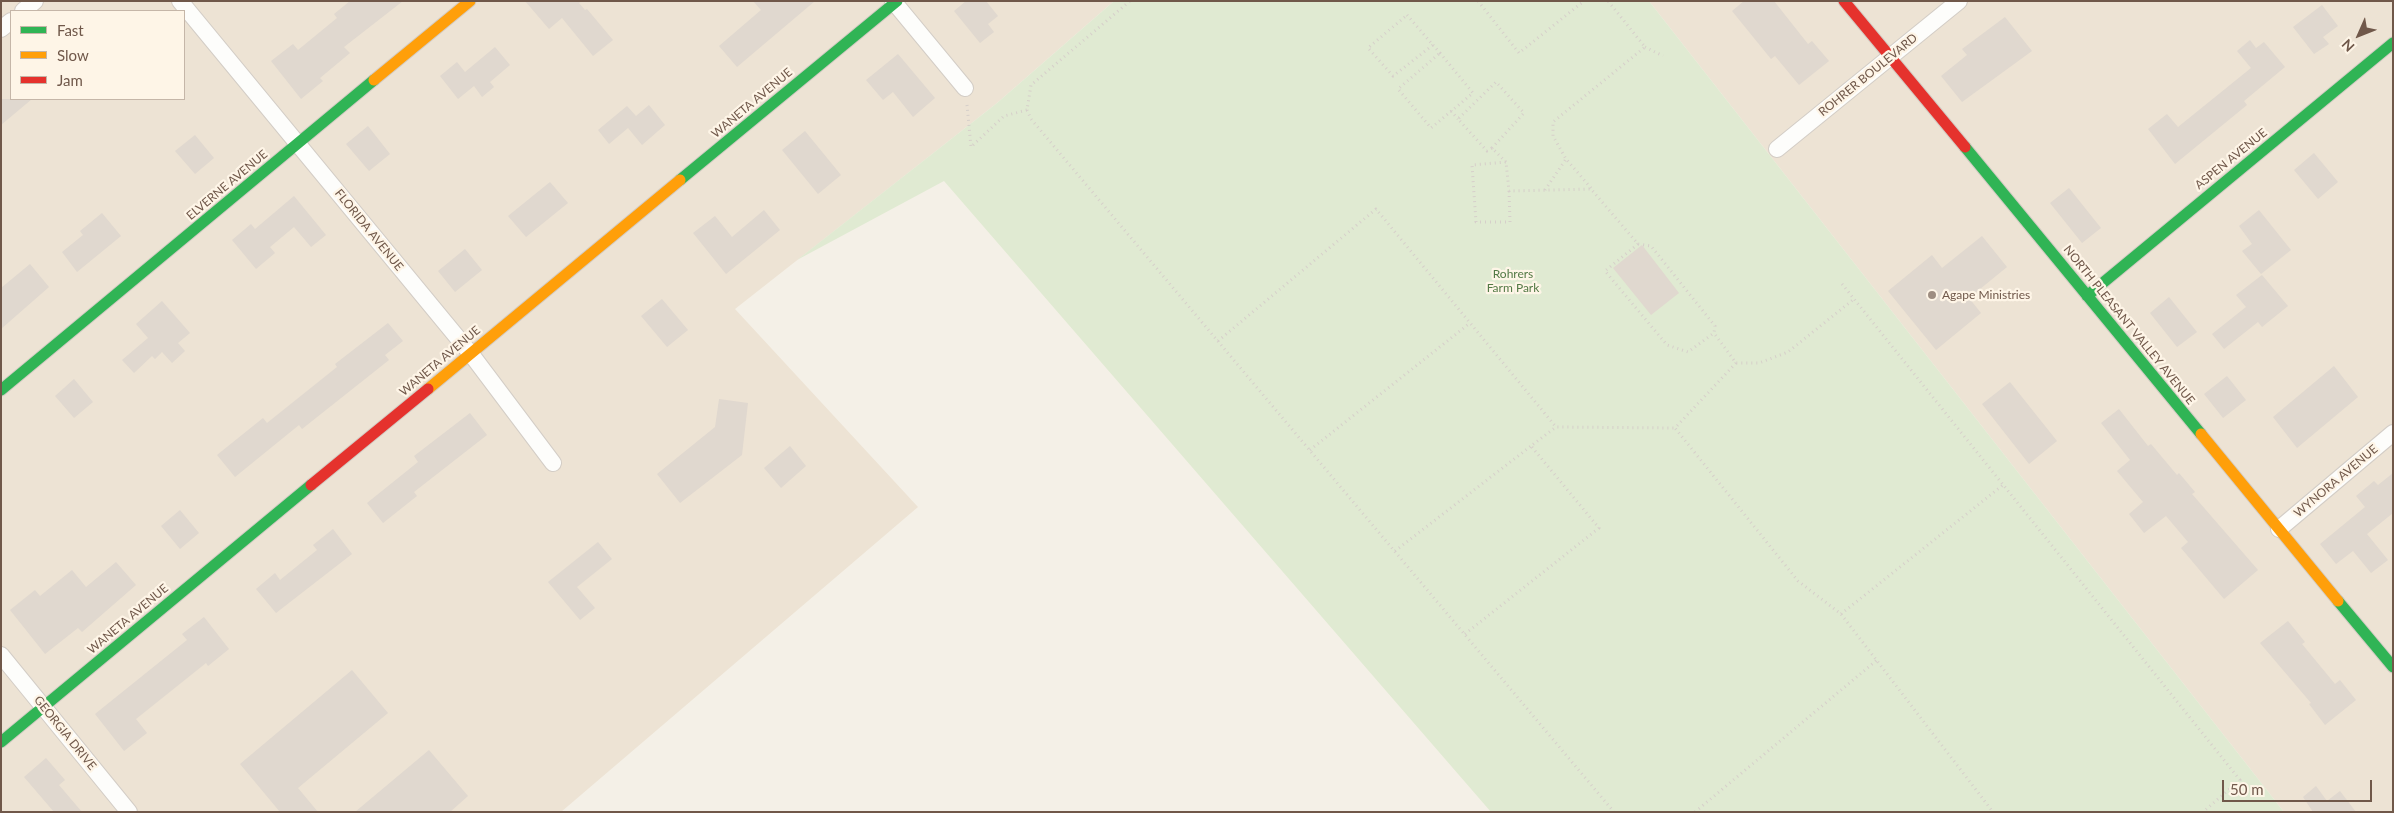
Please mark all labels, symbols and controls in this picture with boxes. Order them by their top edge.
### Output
legend [10,10,185,100]
north arrow [2334,10,2384,60]
text: Fast [57,21,84,39]
street label: ROHRER BOULEVARD [1816,31,1920,119]
text: N [2338,36,2358,56]
text: Slow [57,46,89,64]
street label: WANETA AVENUE [709,65,795,141]
text: Jam [57,71,83,89]
street label: ASPEN AVENUE [2192,126,2270,192]
street label: ELVERNE AVENUE [184,147,270,223]
street label: FLORIDA AVENUE [332,186,406,274]
street label: NORTH PLEASANT VALLEY AVENUE [2060,243,2198,407]
park label: Rohrers Farm Park [1487,267,1539,295]
place label: Agape Ministries [1942,288,2030,302]
marker: Agape Ministries [1926,289,1938,301]
street label: WANETA AVENUE [397,323,483,399]
street label: WYNORA AVENUE [2291,442,2381,520]
street label: WANETA AVENUE [85,581,171,657]
street label: GEORGIA DRIVE [31,693,99,773]
scale bar [2224,770,2374,802]
text: 50 m [2230,780,2264,798]

